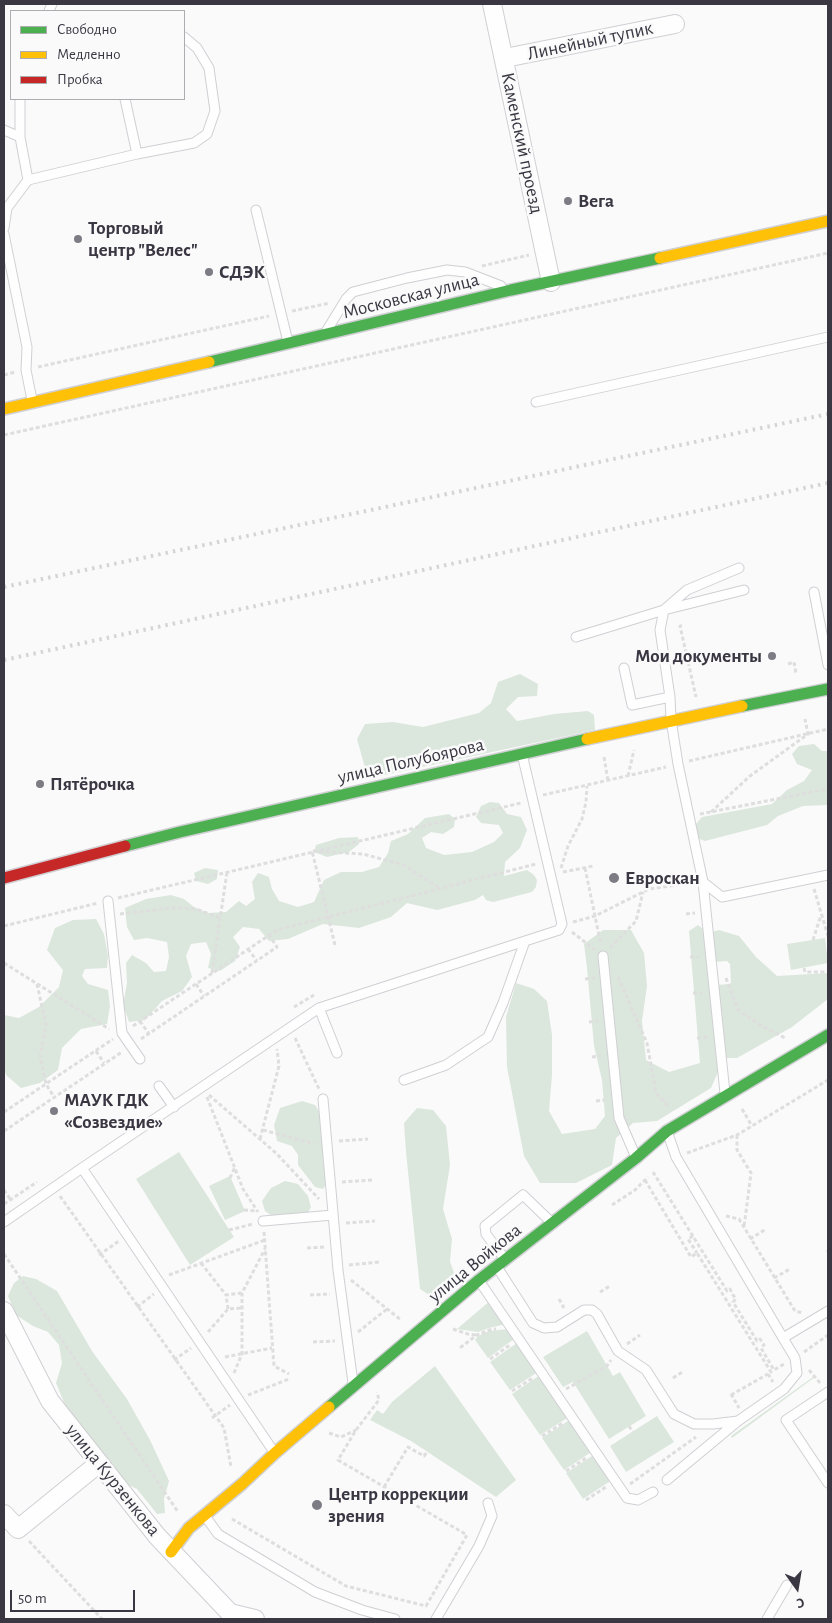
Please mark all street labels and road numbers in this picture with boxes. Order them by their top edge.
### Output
street label: Линейный тупик [525,17,655,65]
street label: Каменский проезд [496,70,548,216]
street label: Московская улица [340,268,482,324]
street label: улица Полубоярова [336,733,486,789]
street label: улица Войкова [424,1219,526,1307]
street label: улица Курзенкова [61,1419,165,1541]

